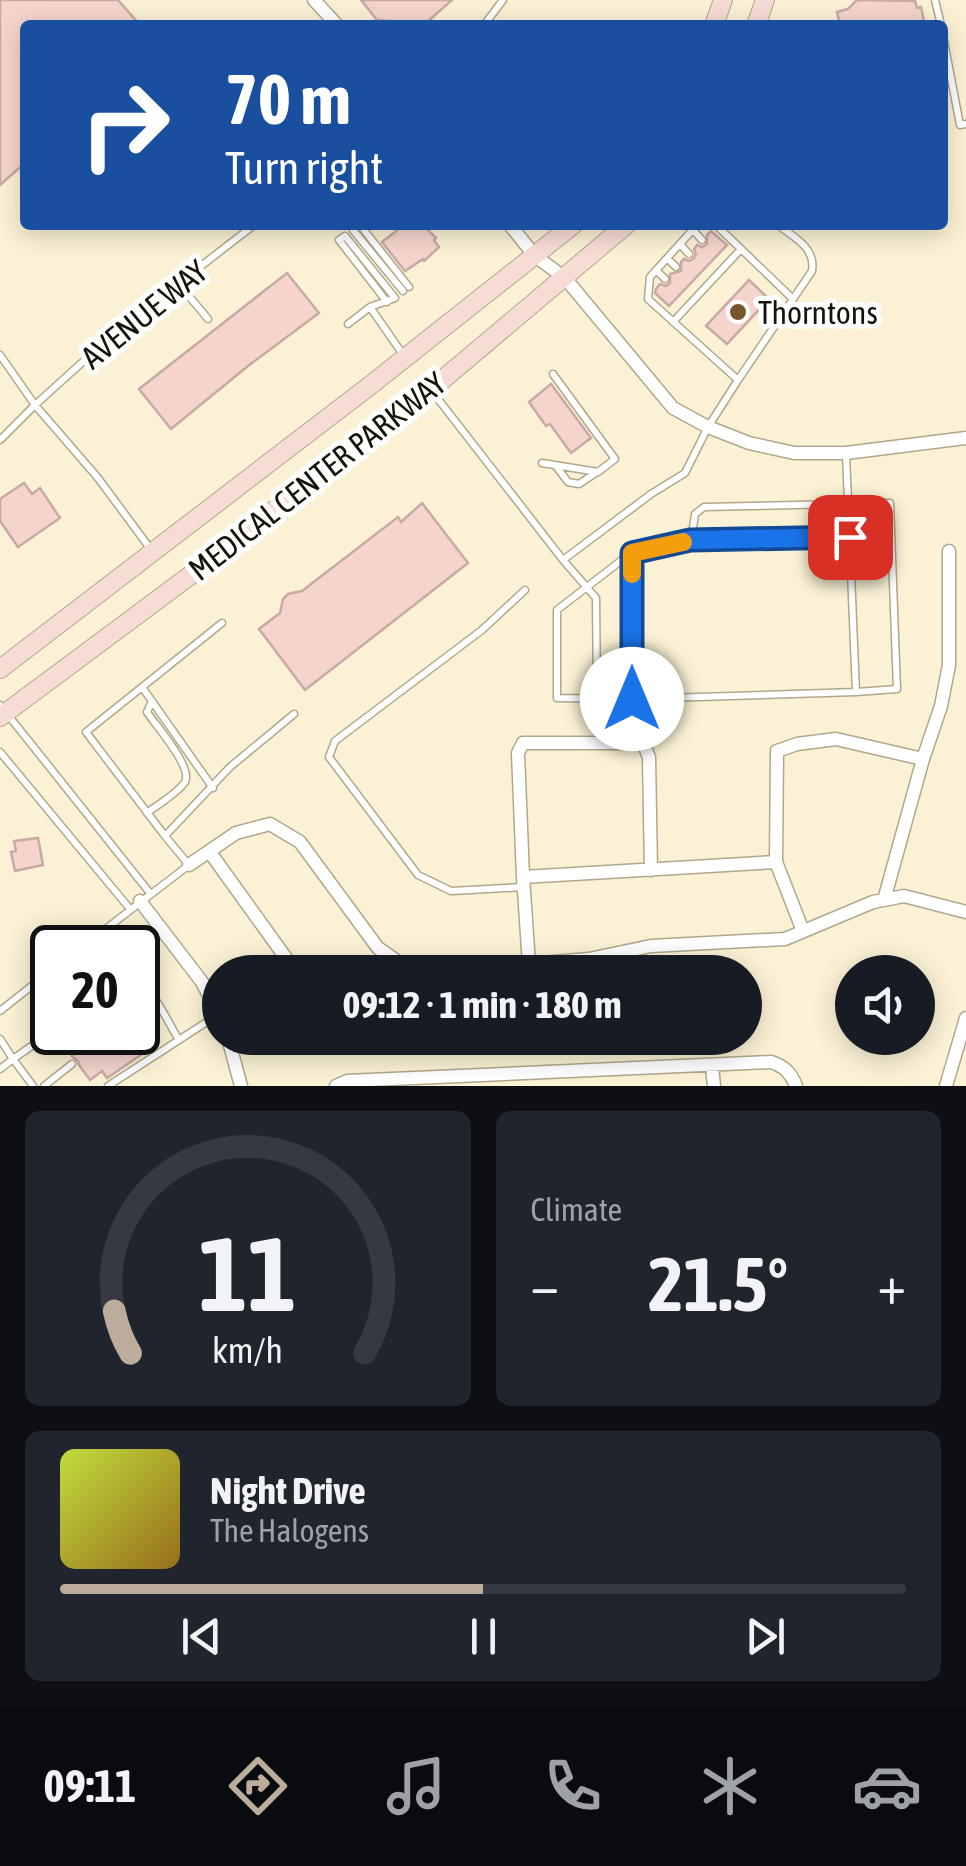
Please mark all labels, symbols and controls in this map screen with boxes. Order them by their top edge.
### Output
text: 70 m [225,59,351,139]
icon: right [60,60,190,190]
text: Turn right [225,142,383,194]
street label: AVENUE WAY [74,252,215,376]
place label: Thorntons [758,294,878,331]
marker: Thorntons [727,301,749,323]
street label: MEDICAL CENTER PARKWAY [181,364,453,588]
pin [808,495,893,580]
icon: arrive [823,510,878,565]
position arrow [580,647,684,751]
speed limit sign: 20 [30,925,160,1055]
map controls [835,955,935,1055]
button: sound [835,955,935,1055]
text: 09:12 · 1 min · 180 m [342,983,622,1026]
text: Climate [531,1191,622,1228]
text: 11 [199,1214,297,1333]
text: 21.5° [648,1241,788,1327]
text: − [531,1253,559,1316]
text: + [877,1253,906,1316]
text: km/h [212,1330,283,1371]
text: Night Drive [210,1469,366,1512]
text: The Halogens [210,1512,369,1549]
icon: previous [174,1609,229,1664]
icon: pause [456,1609,511,1664]
icon: next [738,1609,793,1664]
icon: directions [223,1751,293,1821]
icon: music [381,1751,451,1821]
icon: phone [538,1751,608,1821]
icon: climate [695,1751,765,1821]
icon: car [852,1751,922,1821]
text: 09:11 [44,1760,136,1812]

